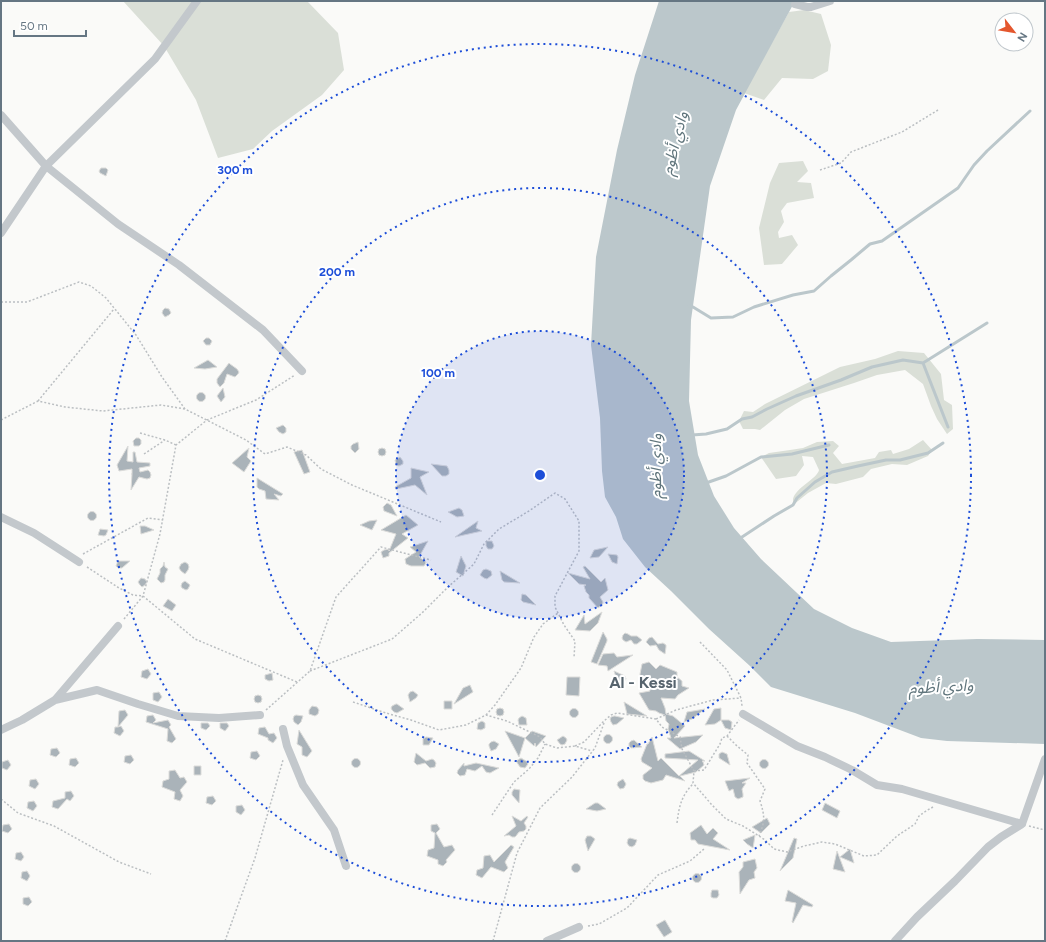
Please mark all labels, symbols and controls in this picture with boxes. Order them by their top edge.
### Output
scale bar [14,12,86,38]
north arrow [994,12,1034,52]
text: 50 m [20,19,48,33]
text: N [1014,30,1030,44]
water label: وادي أظوم [656,109,695,179]
text: 300 m [217,163,253,177]
text: 200 m [319,265,355,279]
text: 100 m [421,366,455,380]
water label: وادي أظوم [645,434,669,499]
centre of rings [533,468,547,482]
district label: Al - Kessi [609,673,677,692]
water label: وادي أظوم [907,674,974,701]

